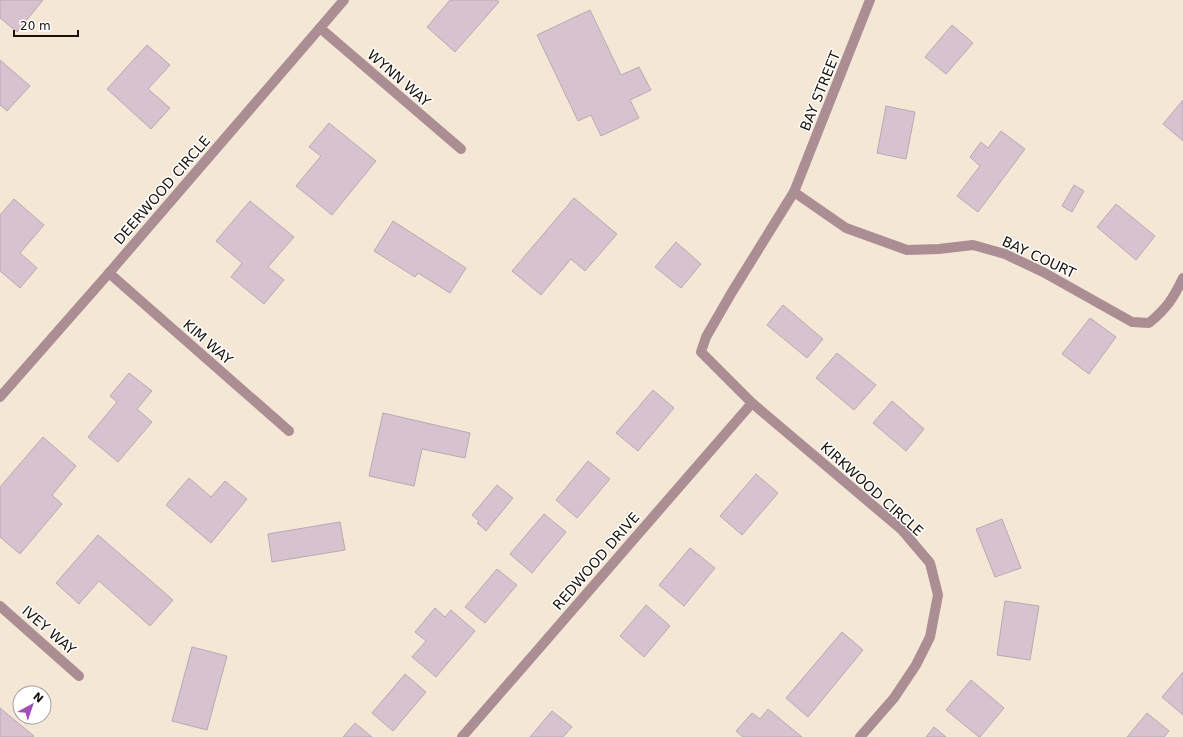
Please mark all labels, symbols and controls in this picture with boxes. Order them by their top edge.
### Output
scale bar [14,12,78,38]
text: 20 m [20,19,51,33]
street label: WYNN WAY [364,46,434,110]
street label: BAY STREET [797,48,843,133]
street label: DEERWOOD CIRCLE [111,133,213,247]
street label: BAY COURT [1000,233,1079,281]
street label: KIM WAY [180,316,236,368]
street label: KIRKWOOD CIRCLE [818,439,926,539]
street label: REDWOOD DRIVE [549,509,643,613]
street label: IVEY WAY [19,602,79,658]
north arrow [12,685,52,725]
text: N [30,690,46,706]

